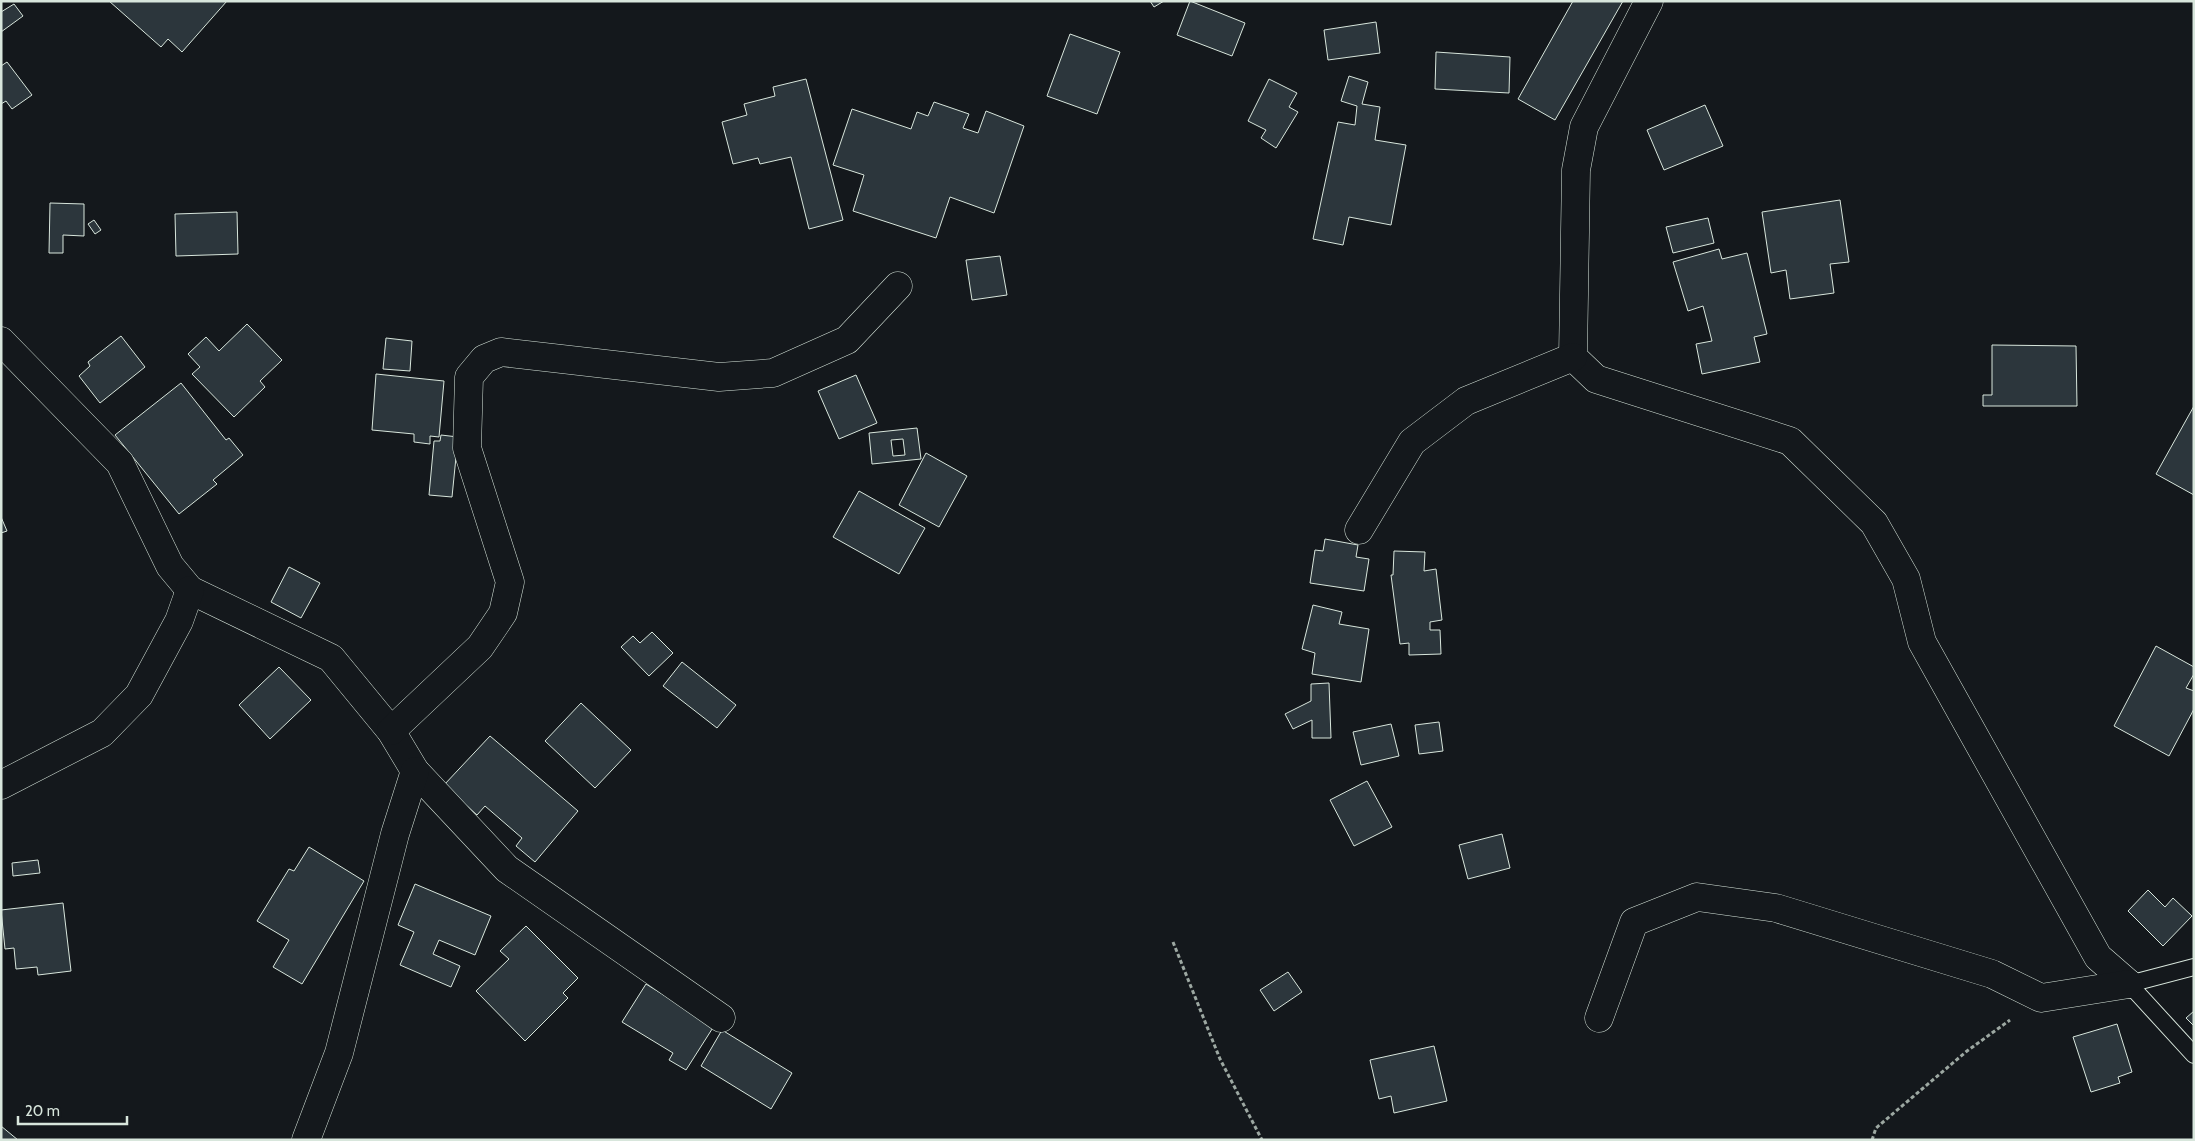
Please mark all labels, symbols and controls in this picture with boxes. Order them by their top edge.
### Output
scale bar [18,1094,126,1126]
text: 20 m [25,1102,60,1120]

